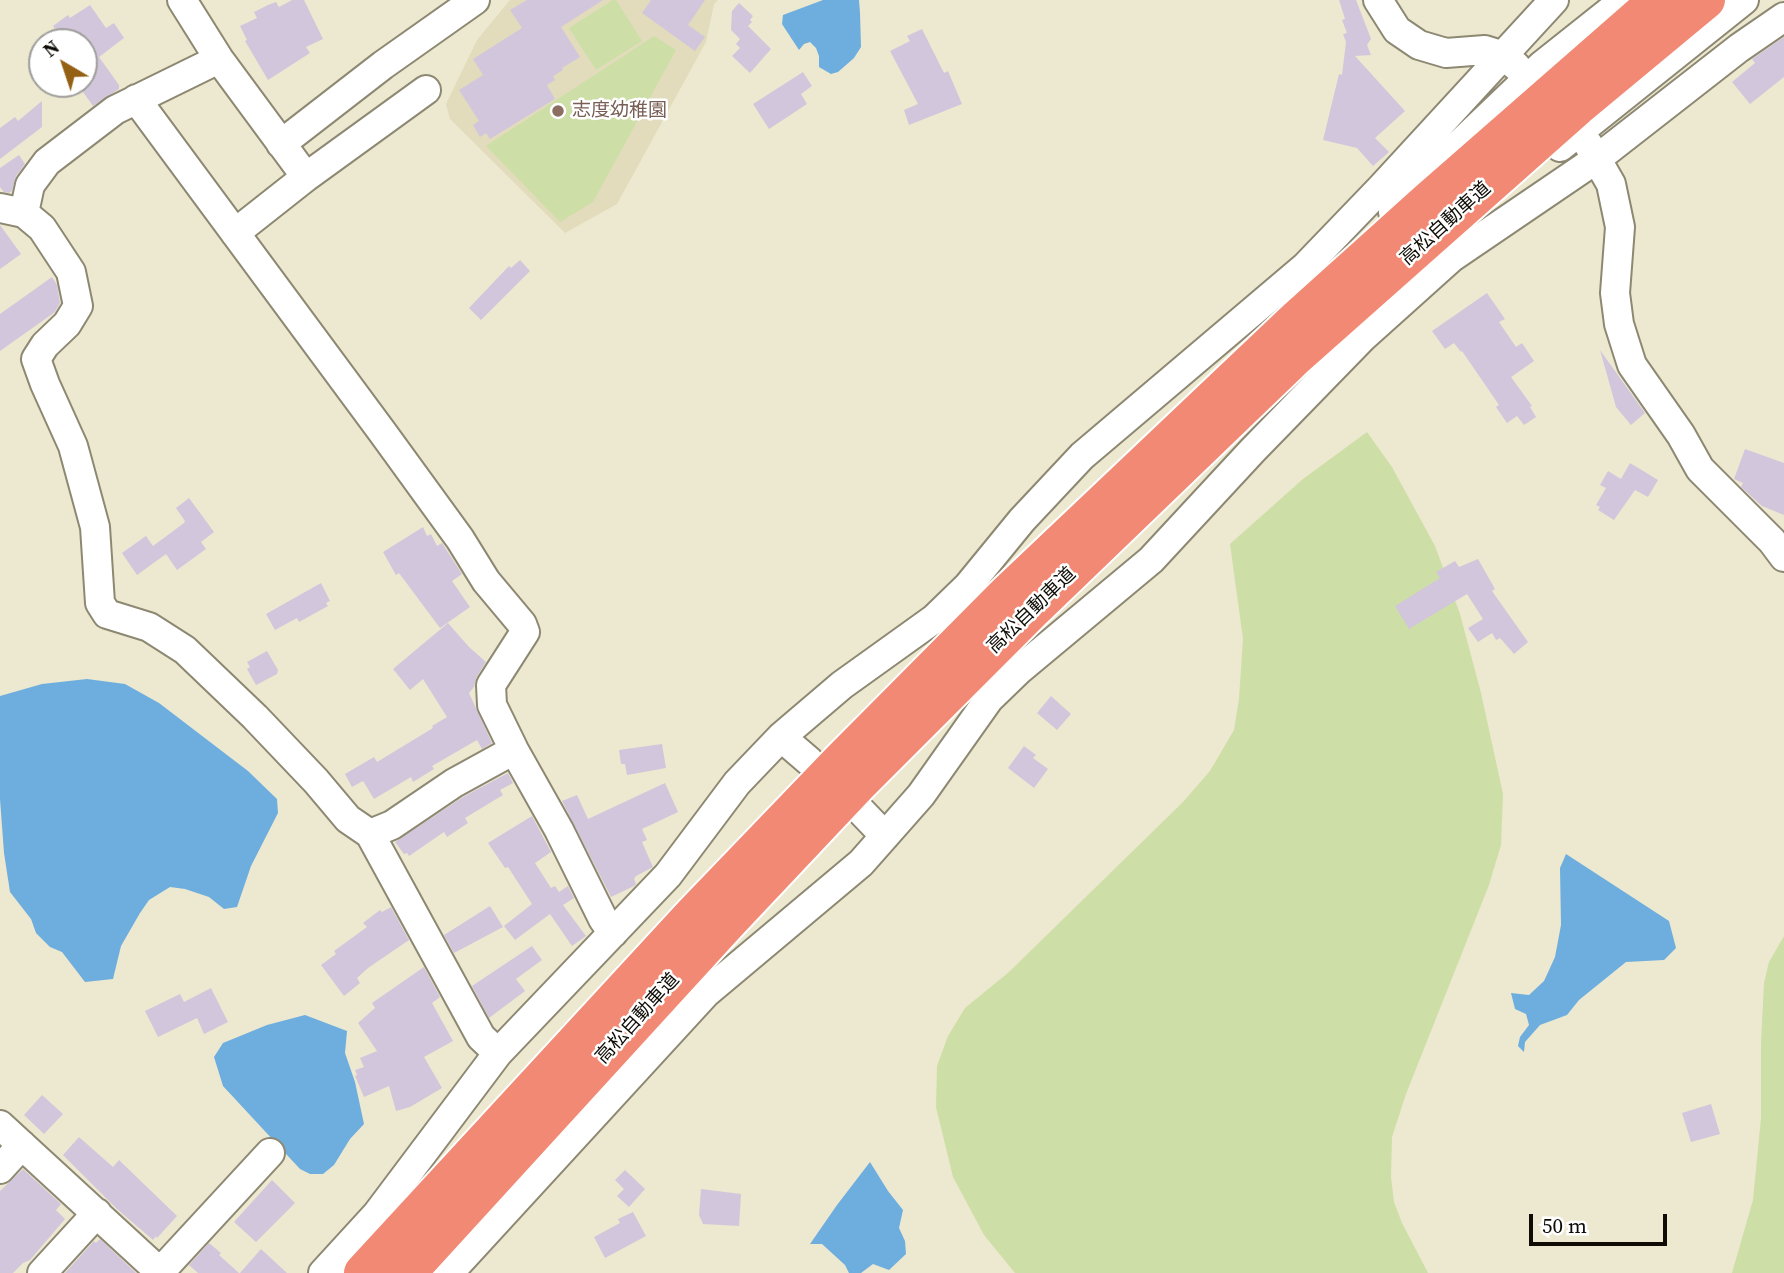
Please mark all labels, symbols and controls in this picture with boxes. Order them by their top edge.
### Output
north arrow [28,28,98,98]
text: N [37,34,65,63]
place label: 志度幼稚園 [572,100,667,122]
marker: 志度幼稚園 [550,103,566,119]
street label: 高松自動車道 [1396,177,1496,271]
street label: 高松自動車道 [983,563,1081,659]
street label: 高松自動車道 [591,969,685,1069]
scale bar [1532,1200,1670,1244]
text: 50 m [1542,1211,1587,1240]

